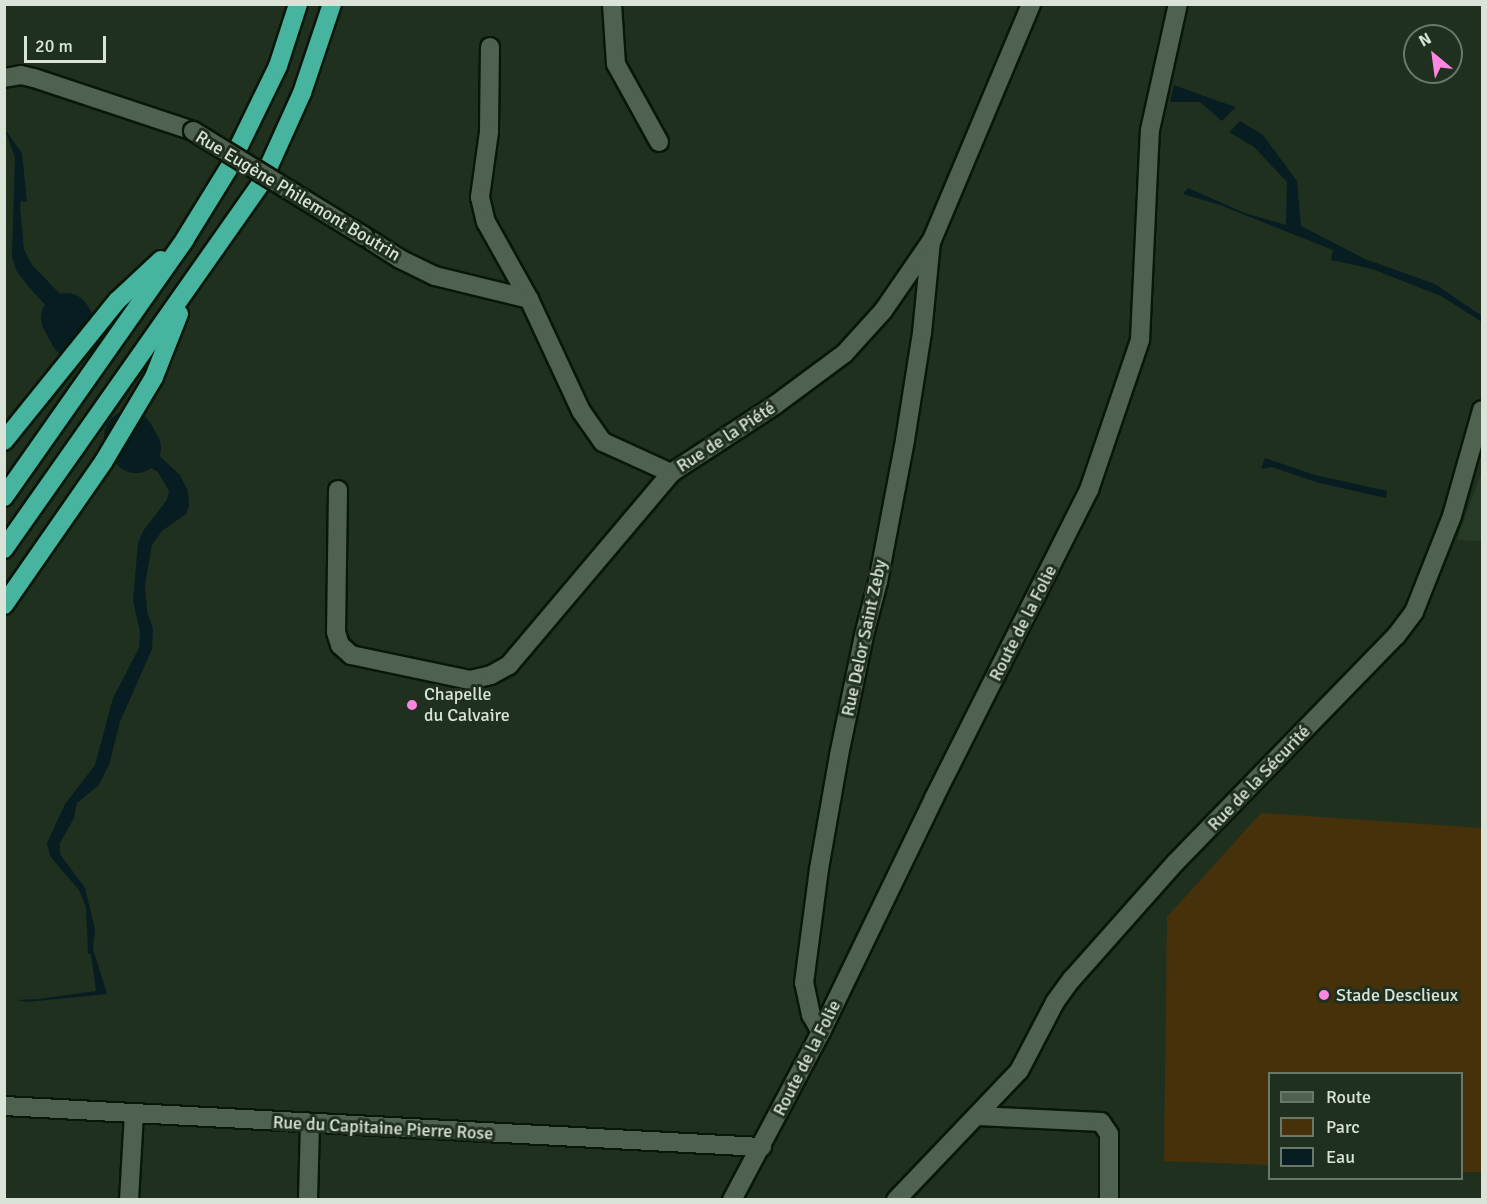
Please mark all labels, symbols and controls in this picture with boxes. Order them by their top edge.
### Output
scale bar [27,24,110,62]
north arrow [1403,24,1463,84]
text: N [1416,29,1435,51]
text: 20 m [35,35,73,57]
street label: Rue Eugène Philemont Boutrin [192,126,404,266]
street label: Rue de la Piété [673,397,779,477]
street label: Rue Delor Saint Zeby [837,558,891,718]
street label: Route de la Folie [985,561,1061,685]
place label: Chapelle du Calvaire [424,684,510,726]
marker: Chapelle du Calvaire [405,698,419,712]
street label: Rue de la Sécurité [1203,721,1315,835]
place label: Stade Desclieux [1336,984,1458,1006]
marker: Stade Desclieux [1317,988,1331,1002]
street label: Route de la Folie [769,996,845,1120]
legend [1268,1072,1463,1180]
text: Route [1326,1086,1371,1108]
street label: Rue du Capitaine Pierre Rose [272,1111,494,1145]
text: Parc [1326,1116,1360,1138]
text: Eau [1326,1146,1355,1168]

